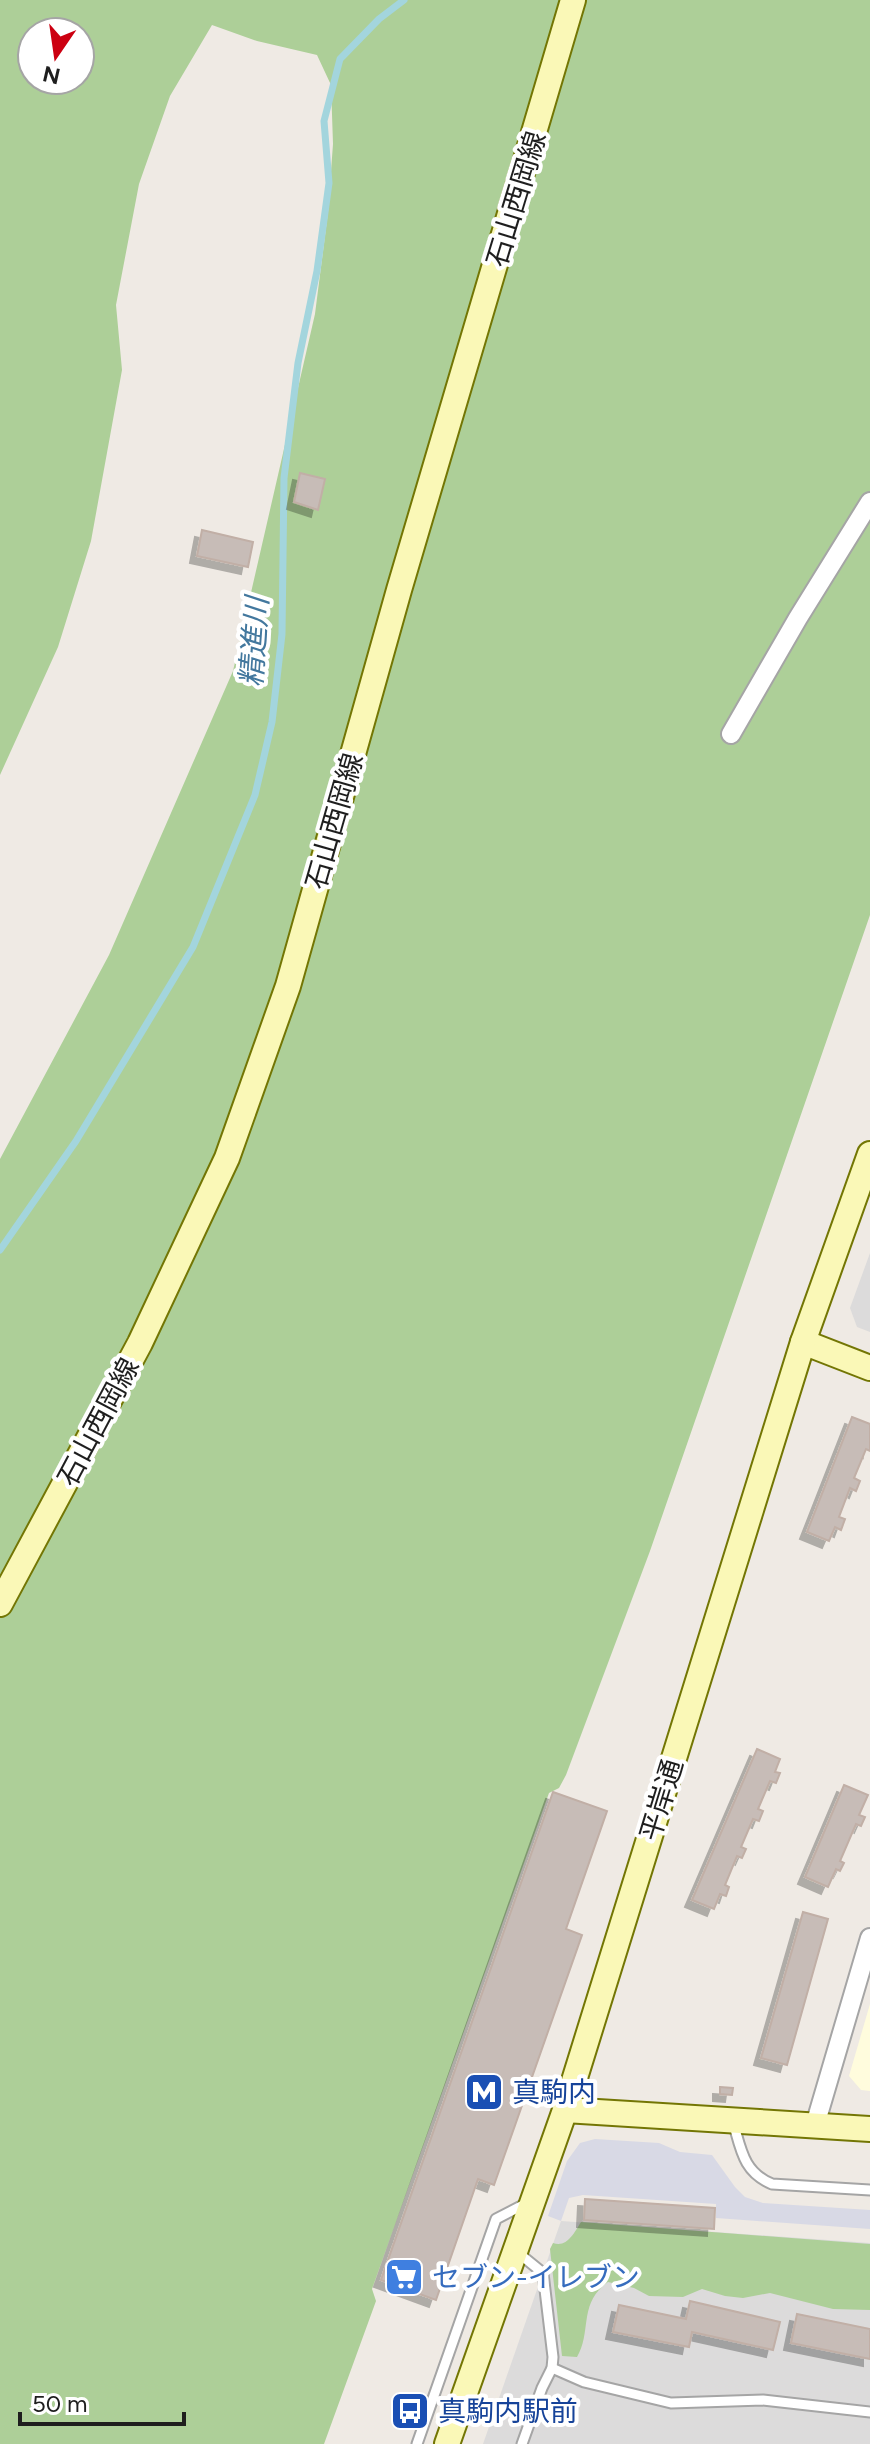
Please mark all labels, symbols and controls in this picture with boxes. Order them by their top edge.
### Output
north arrow [16,16,96,96]
text: N [40,60,63,90]
street label: 石山西岡線 [479,127,553,271]
water label: 精進川 [232,593,276,688]
street label: 石山西岡線 [298,749,370,893]
street label: 石山西岡線 [50,1352,146,1492]
street label: 平岸通 [632,1755,690,1845]
metro station icon: 真駒内 [463,2071,505,2113]
place label: 真駒内 [512,2075,596,2109]
supermarket icon: セブン-イレブン [383,2256,425,2298]
place label: セブン-イレブン [432,2260,640,2294]
scale bar [20,2376,184,2426]
text: 50 m [32,2389,88,2418]
bus stop icon: 真駒内駅前 [389,2390,431,2432]
place label: 真駒内駅前 [438,2394,578,2428]

